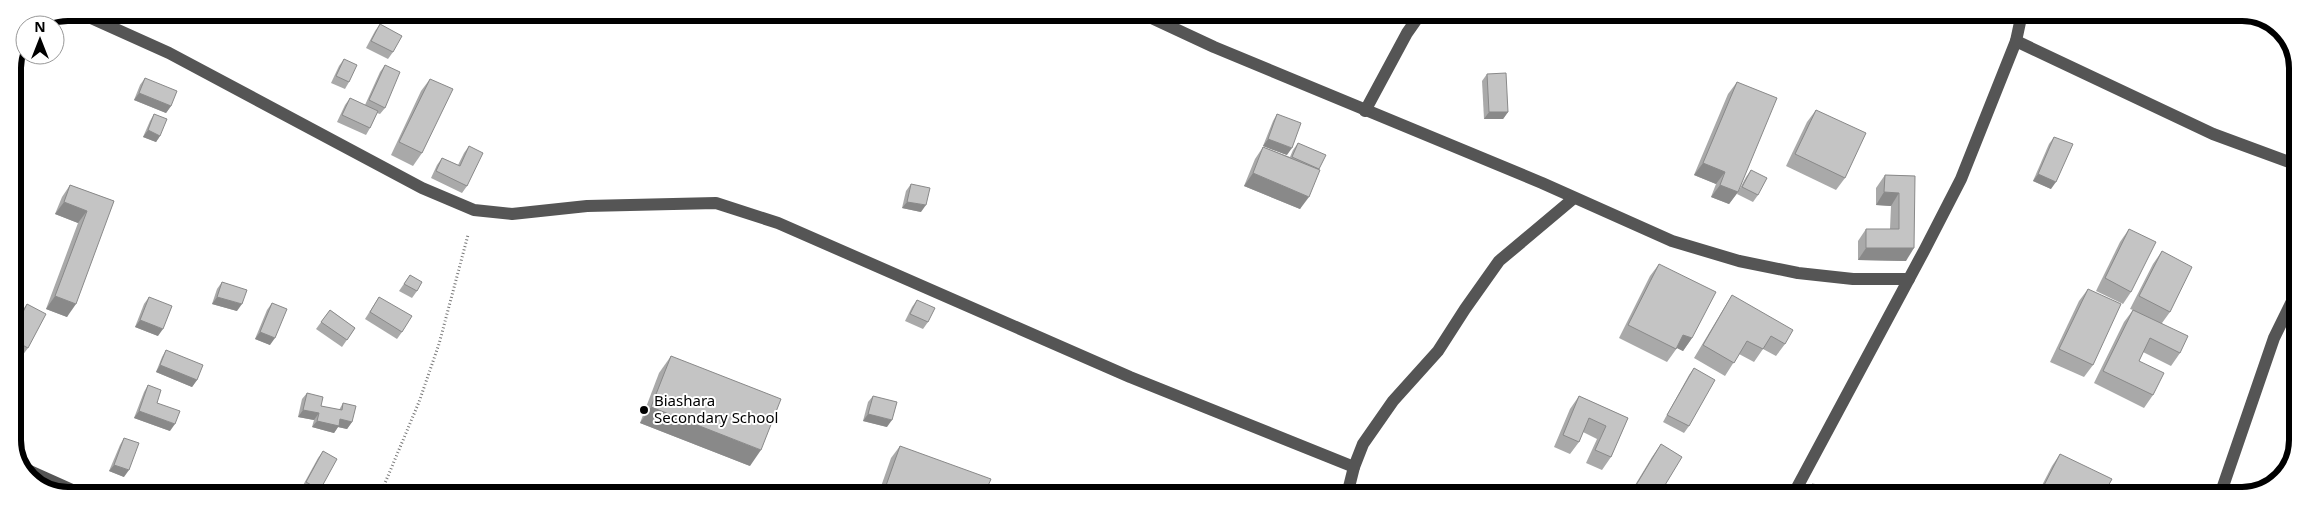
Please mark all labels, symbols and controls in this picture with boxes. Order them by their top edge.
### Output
north arrow [15,15,65,65]
text: N [34,17,46,36]
place label: Biashara Secondary School [654,390,778,427]
marker: Biashara Secondary School [638,404,650,416]

